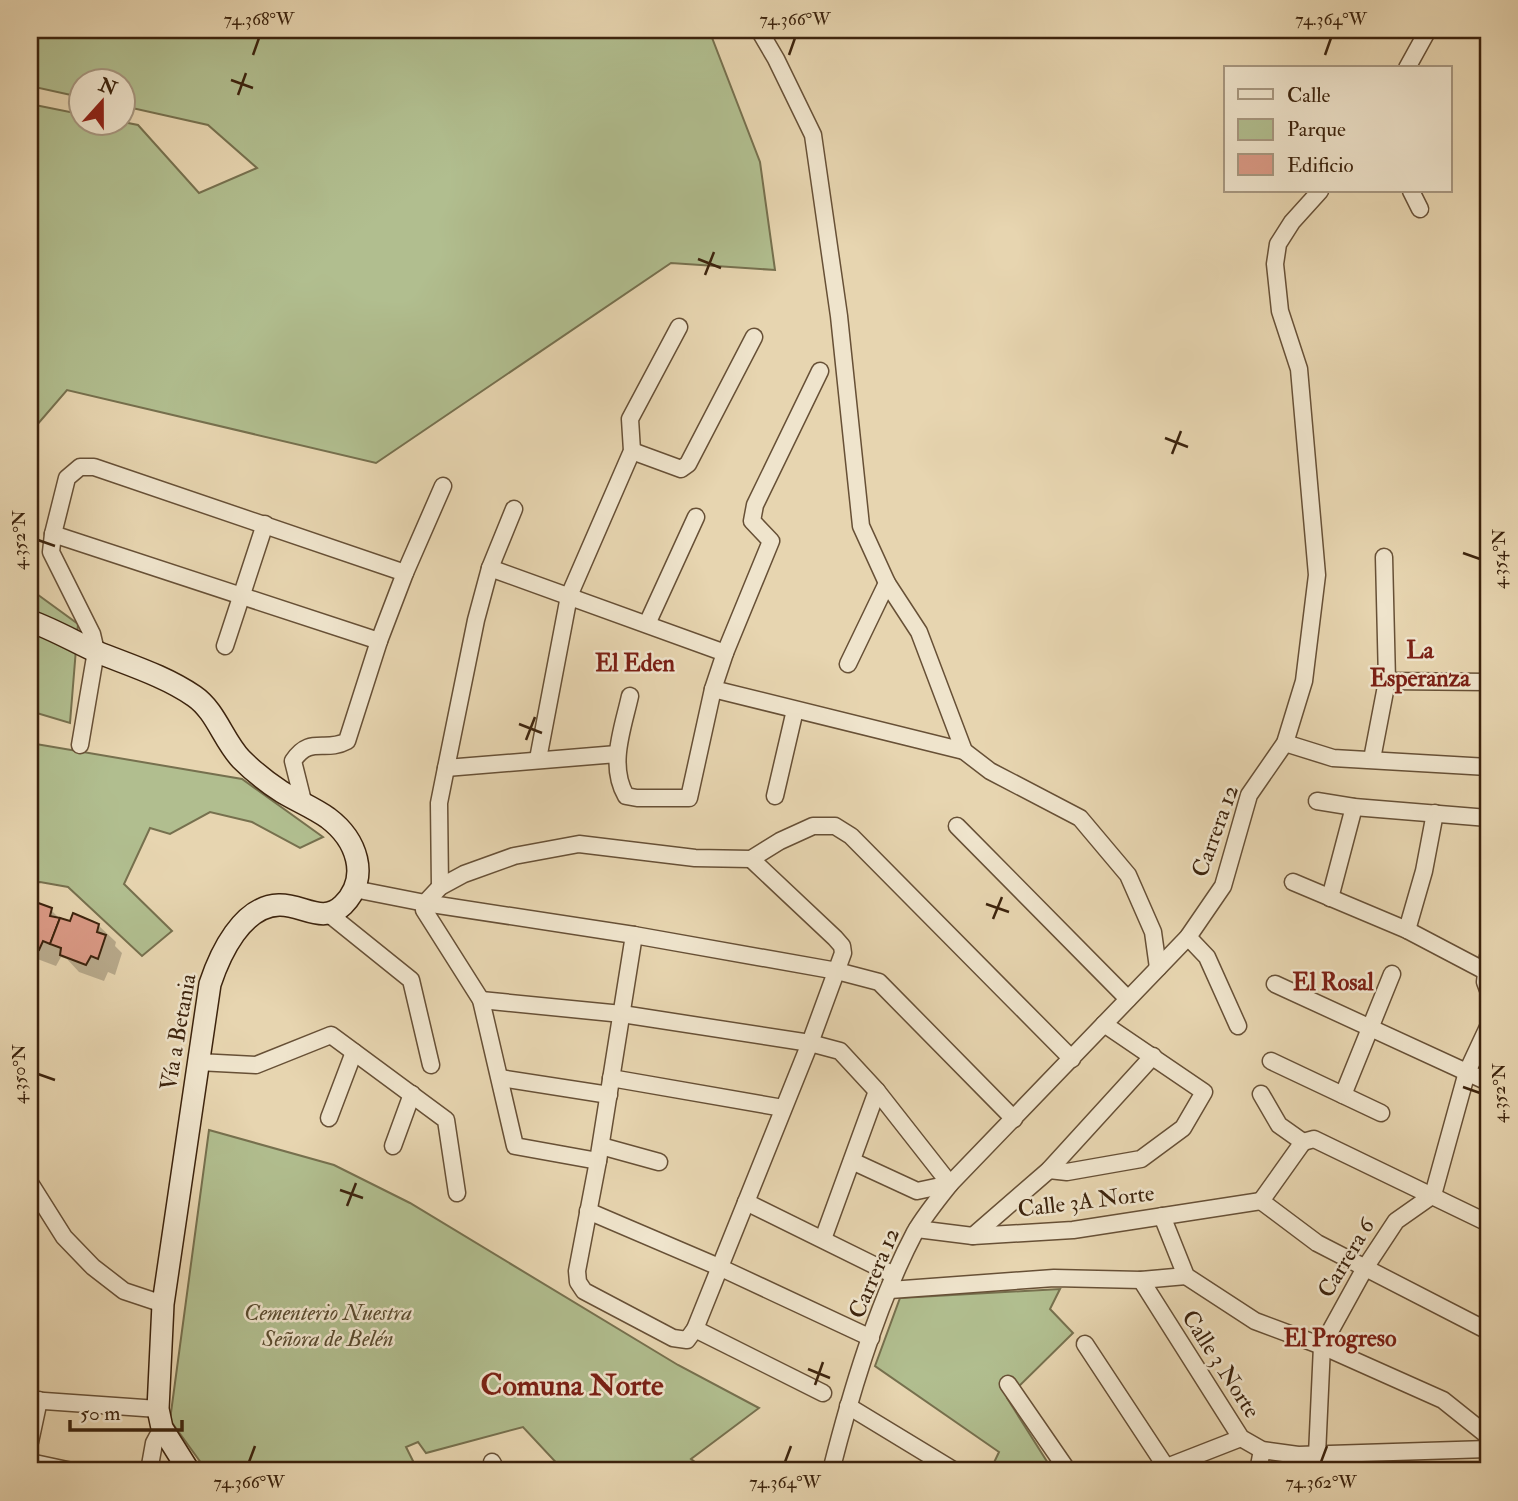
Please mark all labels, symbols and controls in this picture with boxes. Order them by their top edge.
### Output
text: 74.368°W [224,8,295,31]
text: 74.366°W [759,8,831,31]
text: 74.364°W [1295,8,1368,31]
north arrow [66,66,136,136]
legend [1224,66,1452,192]
text: N [95,72,121,102]
text: Calle [1287,82,1331,109]
text: Parque [1287,116,1346,143]
text: Edificio [1287,152,1354,179]
text: 4.352°N [8,510,31,570]
text: 4.354°N [1488,529,1511,589]
district label: La Esperanza [1370,635,1471,694]
district label: El Eden [595,648,676,679]
street label: Carrera 12 [1185,781,1245,881]
district label: El Rosal [1292,967,1374,998]
street label: Vía a Betania [153,971,203,1093]
text: 4.350°N [8,1044,31,1104]
text: 4.352°N [1488,1063,1511,1123]
street label: Calle 3A Norte [1016,1178,1156,1224]
street label: Carrera 6 [1311,1212,1382,1303]
street label: Carrera 12 [842,1223,906,1323]
park label: Cementerio Nuestra Señora de Belén [244,1298,412,1353]
street label: Calle 3 Norte [1175,1305,1267,1424]
district label: El Progreso [1283,1323,1397,1354]
district label: Comuna Norte [480,1367,664,1404]
scale bar [70,1389,182,1433]
text: 50 m [80,1400,121,1427]
text: 74.366°W [213,1471,285,1494]
text: 74.364°W [749,1471,822,1494]
text: 74.362°W [1285,1471,1357,1494]

